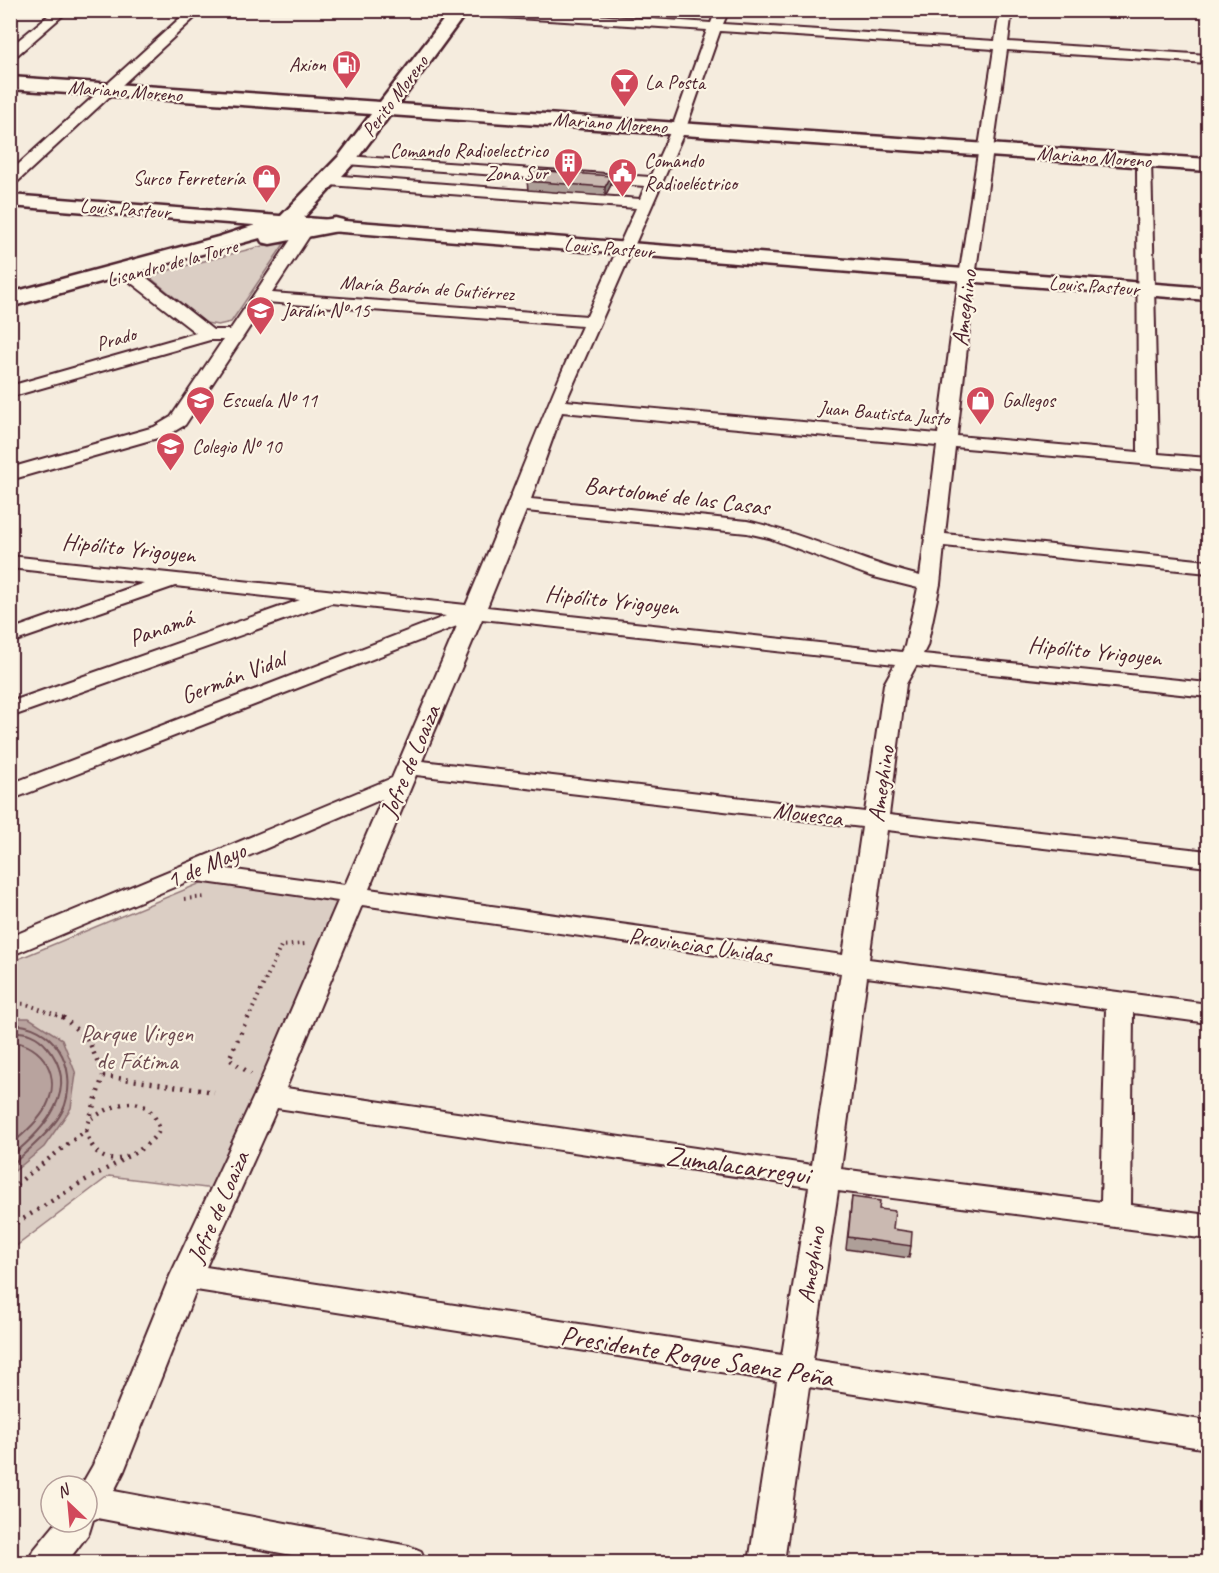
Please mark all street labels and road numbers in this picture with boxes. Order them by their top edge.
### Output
street label: Perito Moreno [356,49,434,142]
street label: Mariano Moreno [67,75,184,108]
street label: Mariano Moreno [552,107,669,140]
street label: Mariano Moreno [1036,141,1153,174]
street label: Louis Pasteur [79,193,173,225]
street label: Louis Pasteur [563,232,657,265]
street label: Lisandro de la Torre [104,233,242,292]
street label: Ameghino [944,267,984,348]
street label: María Barón de Gutiérrez [339,269,517,307]
street label: Louis Pasteur [1048,270,1142,302]
street label: Prado [93,321,141,357]
street label: Juan Bautista Justo [817,395,952,431]
street label: Bartolomé de las Casas [583,470,773,522]
street label: Hipólito Yrigoyen [61,526,198,570]
street label: Hipólito Yrigoyen [544,578,681,622]
street label: Panamá [125,602,200,653]
street label: Hipólito Yrigoyen [1027,629,1164,673]
street label: Germán Vidal [177,642,293,711]
street label: Jofre de Loaiza [373,699,448,822]
street label: Ameghino [861,743,901,824]
street label: Mouesca [772,795,846,833]
street label: 1 de Mayo [162,834,252,895]
street label: Provincias Unidas [627,920,775,970]
street label: Zumalacarregui [664,1138,816,1193]
street label: Jofre de Loaiza [180,1145,256,1268]
street label: Ameghino [790,1223,832,1305]
street label: Presidente Roque Saenz Peña [558,1317,837,1395]

